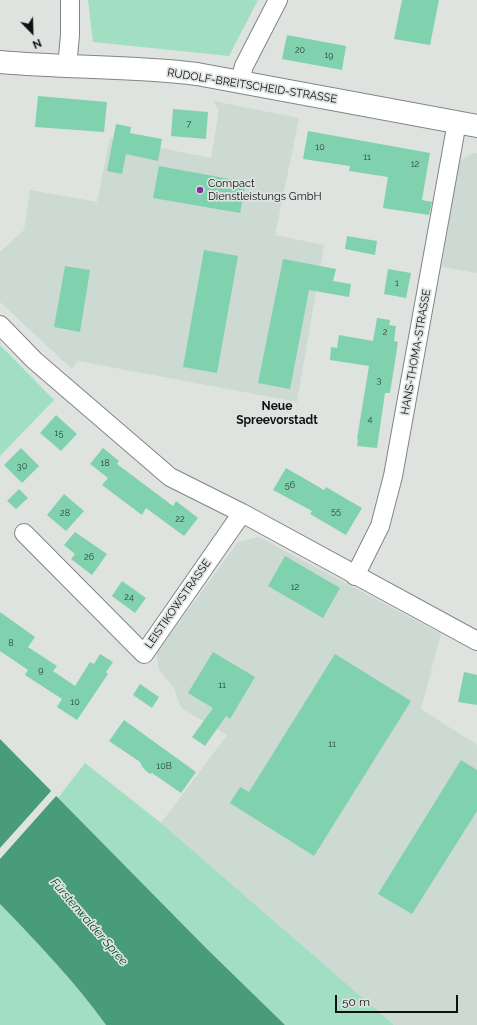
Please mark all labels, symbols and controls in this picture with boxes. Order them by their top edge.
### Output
north arrow [12,12,52,52]
text: N [30,36,43,51]
house number: 20 [295,45,305,55]
house number: 19 [324,50,334,60]
street label: RUDOLF-BREITSCHEID-STRASSE [166,66,338,106]
house number: 7 [187,119,191,129]
house number: 10 [315,142,325,152]
house number: 11 [363,152,371,162]
house number: 12 [411,159,419,169]
place label: Compact Dienstleistungs GmbH [208,177,322,203]
marker: Compact Dienstleistungs GmbH [195,185,205,195]
house number: 1 [395,278,399,288]
street label: HANS-THOMA-STRASSE [398,288,434,416]
house number: 2 [383,327,387,337]
house number: 3 [377,375,381,385]
district label: Neue Spreevorstadt [236,399,318,427]
house number: 4 [368,414,372,424]
house number: 15 [55,428,63,438]
house number: 18 [100,458,110,468]
house number: 30 [17,461,27,471]
house number: 56 [285,480,295,490]
house number: 55 [331,506,341,516]
house number: 28 [60,508,70,518]
house number: 22 [175,514,185,524]
house number: 26 [84,552,94,562]
street label: LEISTIKOWSTRASSE [142,557,214,651]
house number: 12 [291,582,299,592]
house number: 24 [124,592,134,602]
house number: 8 [8,638,14,648]
house number: 9 [38,665,44,675]
house number: 11 [218,680,226,690]
house number: 10 [70,697,80,707]
house number: 11 [328,739,336,749]
house number: 10B [156,761,172,771]
water label: Fürstenwalder Spree [47,876,131,968]
scale bar [337,987,460,1013]
text: 50 m [342,995,370,1009]

